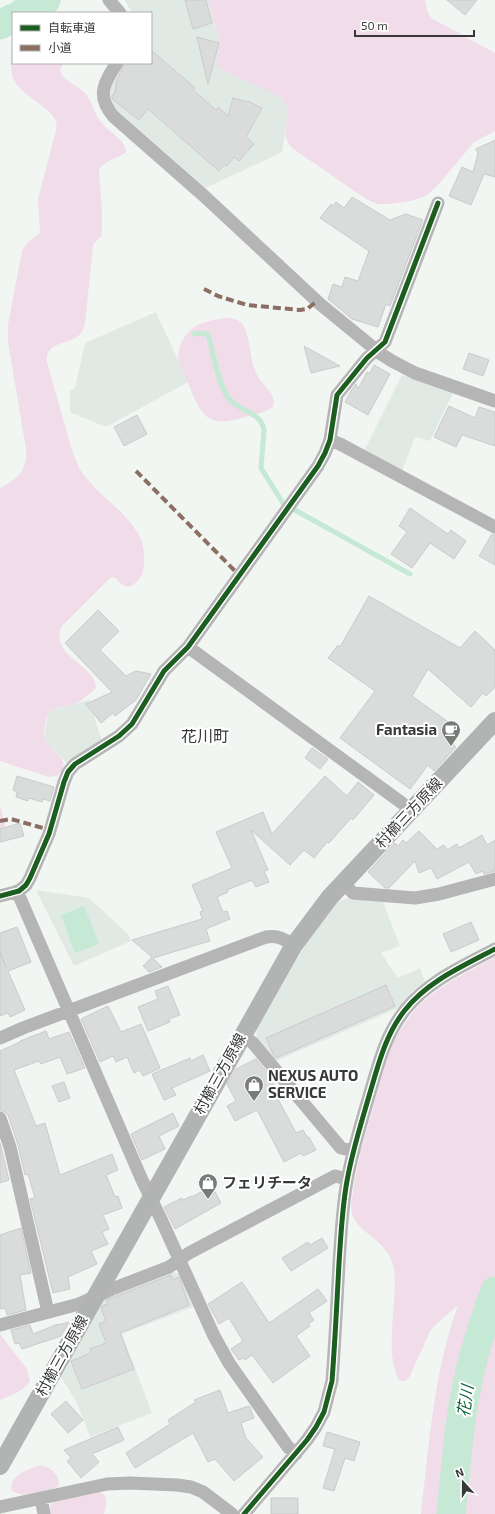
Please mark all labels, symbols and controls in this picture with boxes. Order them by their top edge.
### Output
legend [12,12,152,64]
scale bar [355,12,474,38]
text: 50 m [361,18,388,32]
text: 自転車道 [48,20,96,34]
text: 小道 [48,40,72,54]
cafe icon: Fantasia [440,719,462,747]
place label: Fantasia [376,720,437,738]
district label: 花川町 [181,726,229,745]
street label: 村櫛三方原線 [371,773,446,851]
street label: 村櫛三方原線 [189,1030,249,1117]
place label: NEXUS AUTO SERVICE [268,1066,358,1101]
shop icon: NEXUS AUTO SERVICE [243,1074,265,1102]
shop icon: フェリチータ [197,1172,219,1200]
place label: フェリチータ [222,1173,312,1191]
street label: 村櫛三方原線 [31,1312,91,1399]
water label: 花川 [453,1382,476,1418]
north arrow [443,1462,483,1502]
text: N [453,1465,465,1480]

